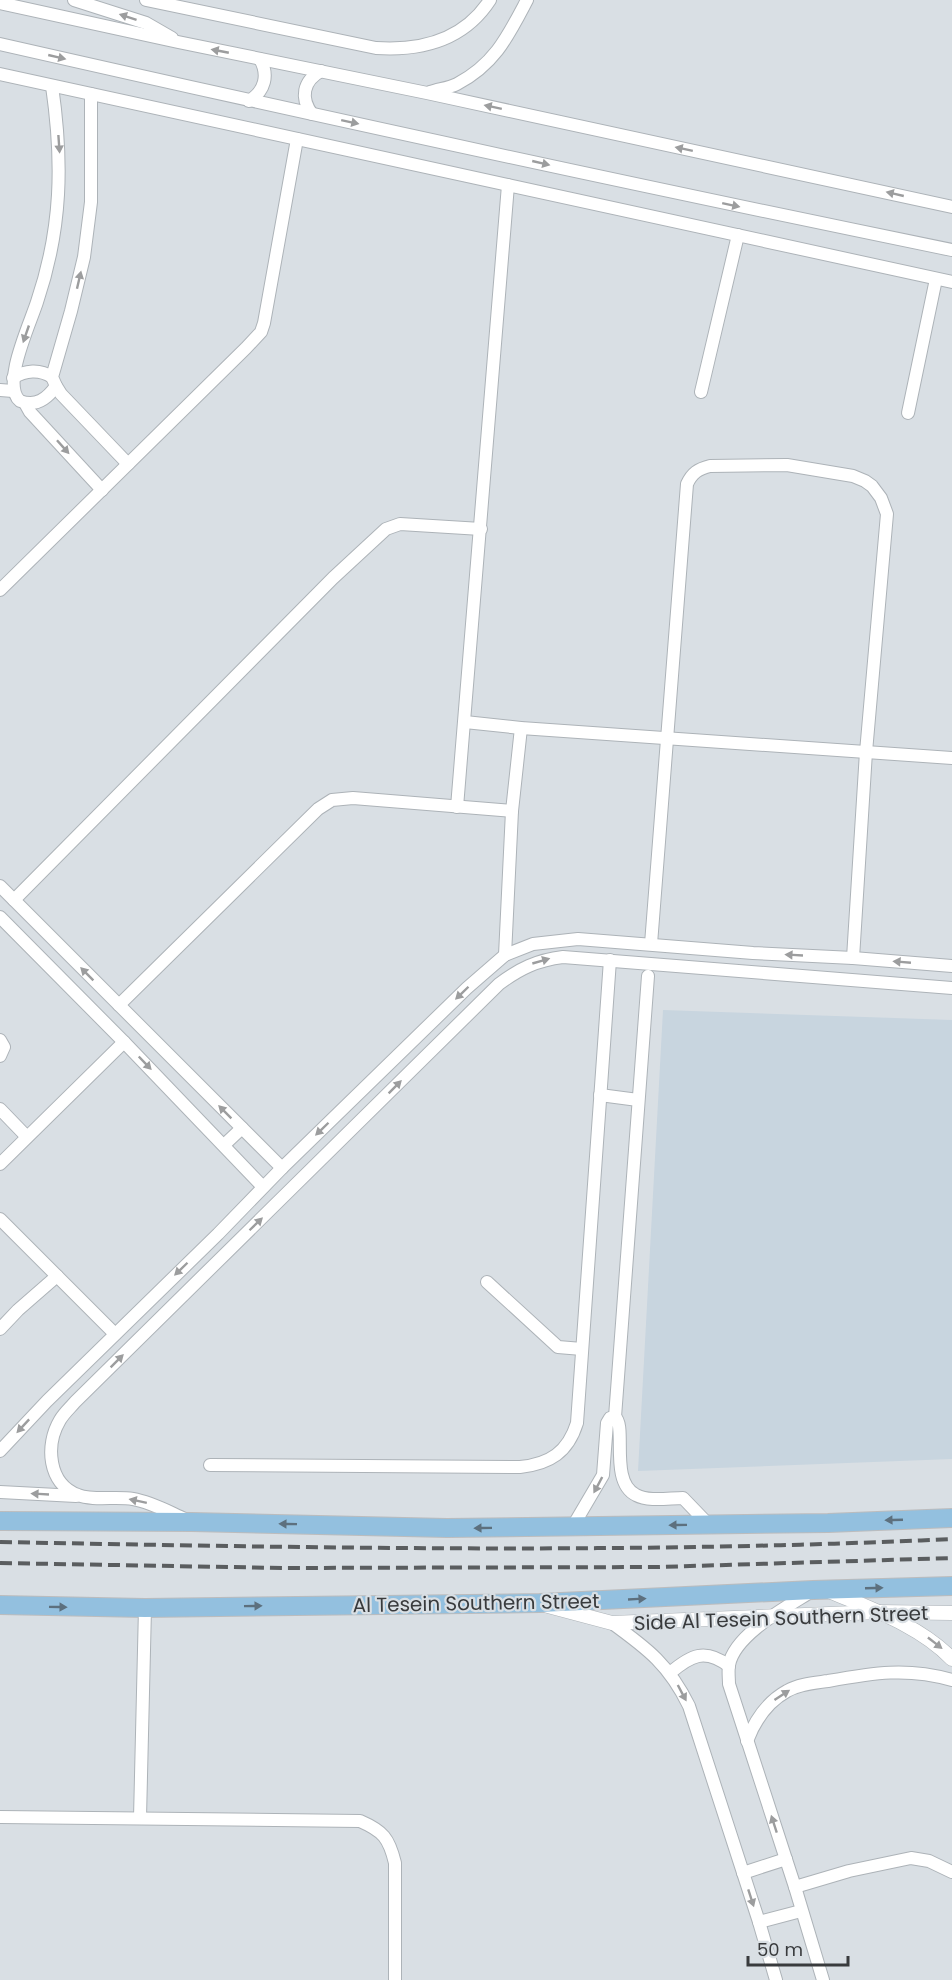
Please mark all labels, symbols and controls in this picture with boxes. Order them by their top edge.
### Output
one-way arrow [119,12,137,22]
one-way arrow [210,46,229,55]
one-way arrow [48,52,66,62]
one-way arrow [484,102,503,111]
one-way arrow [341,118,360,127]
one-way arrow [54,134,64,153]
one-way arrow [675,143,693,153]
one-way arrow [531,158,550,168]
one-way arrow [886,189,904,199]
one-way arrow [722,200,740,210]
one-way arrow [74,271,84,289]
one-way arrow [21,325,31,343]
one-way arrow [56,440,70,455]
one-way arrow [785,951,804,960]
one-way arrow [532,956,550,965]
one-way arrow [893,957,912,967]
one-way arrow [81,967,95,981]
one-way arrow [455,986,469,1000]
one-way arrow [137,1055,151,1069]
one-way arrow [387,1081,401,1095]
one-way arrow [219,1105,233,1119]
one-way arrow [314,1122,329,1136]
one-way arrow [248,1217,263,1231]
one-way arrow [174,1262,189,1276]
one-way arrow [109,1354,124,1368]
one-way arrow [16,1419,30,1434]
one-way arrow [593,1477,602,1494]
one-way arrow [31,1490,50,1499]
one-way arrow [128,1495,147,1505]
one-way arrow [884,1516,903,1525]
one-way arrow [278,1520,297,1529]
one-way arrow [668,1520,687,1530]
one-way arrow [473,1523,492,1533]
one-way arrow [865,1584,884,1593]
street label: Al Tesein Southern Street [352,1587,600,1619]
one-way arrow [628,1594,647,1603]
street label: Side Al Tesein Southern Street [633,1599,929,1637]
one-way arrow [244,1601,263,1611]
one-way arrow [49,1602,68,1611]
one-way arrow [927,1637,943,1650]
one-way arrow [677,1685,687,1702]
one-way arrow [773,1689,789,1701]
one-way arrow [769,1815,779,1833]
one-way arrow [747,1889,757,1907]
scale bar [748,1929,848,1967]
text: 50 m [757,1937,803,1962]

